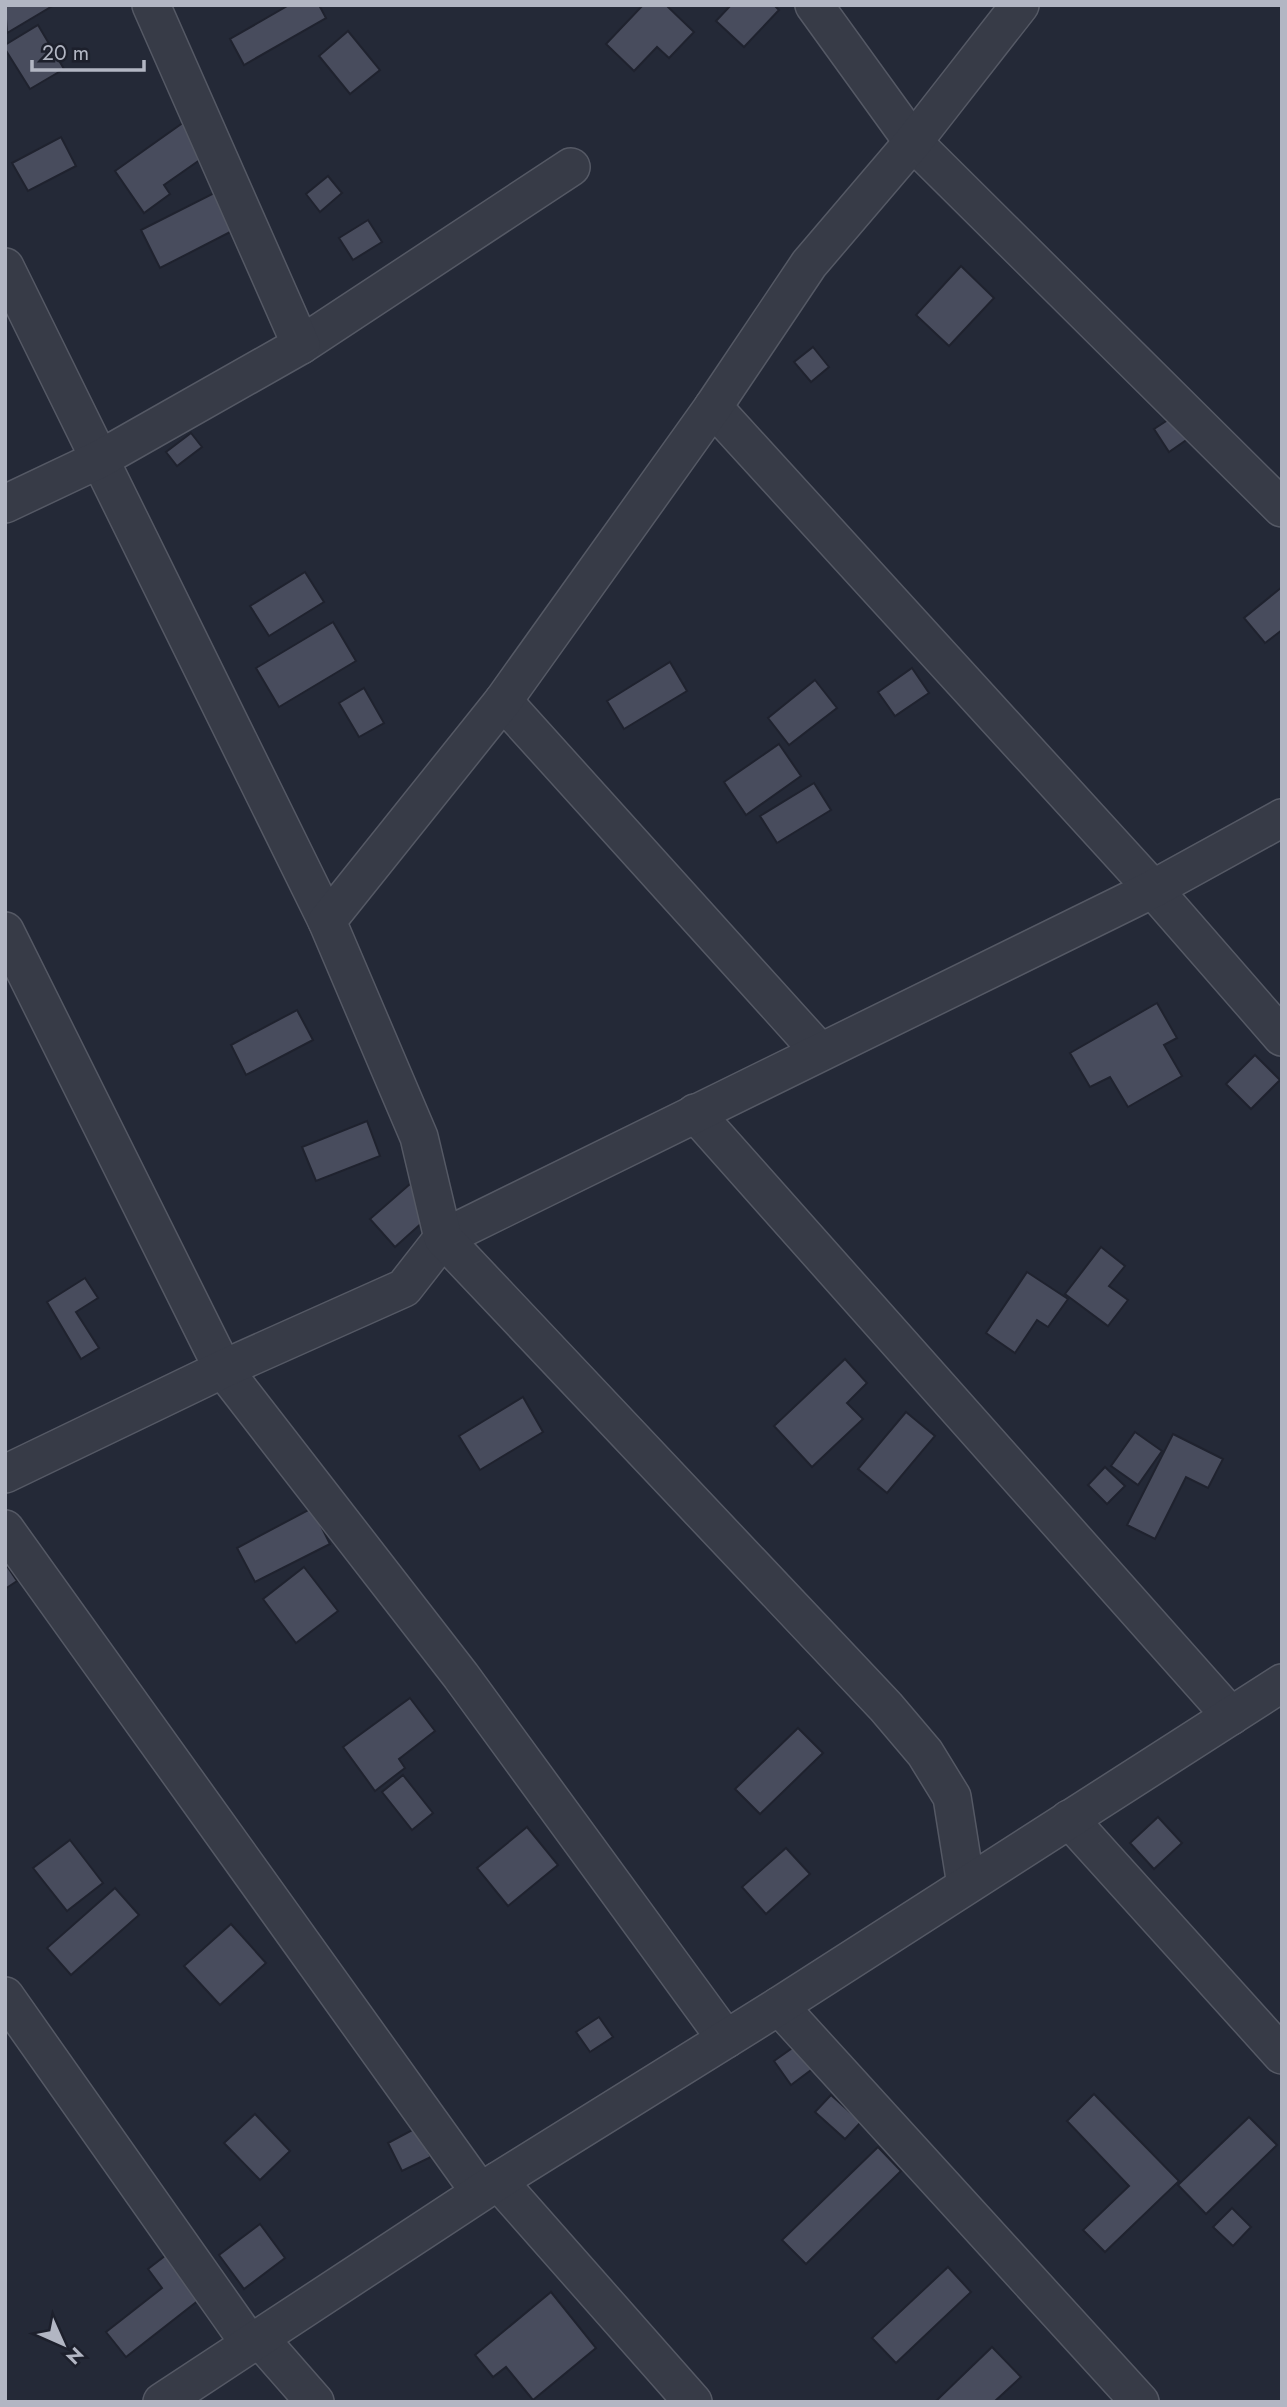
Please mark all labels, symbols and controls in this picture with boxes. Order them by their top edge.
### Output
scale bar [32,28,144,72]
text: 20 m [42,38,89,68]
north arrow [28,2309,98,2379]
text: N [60,2341,90,2371]

